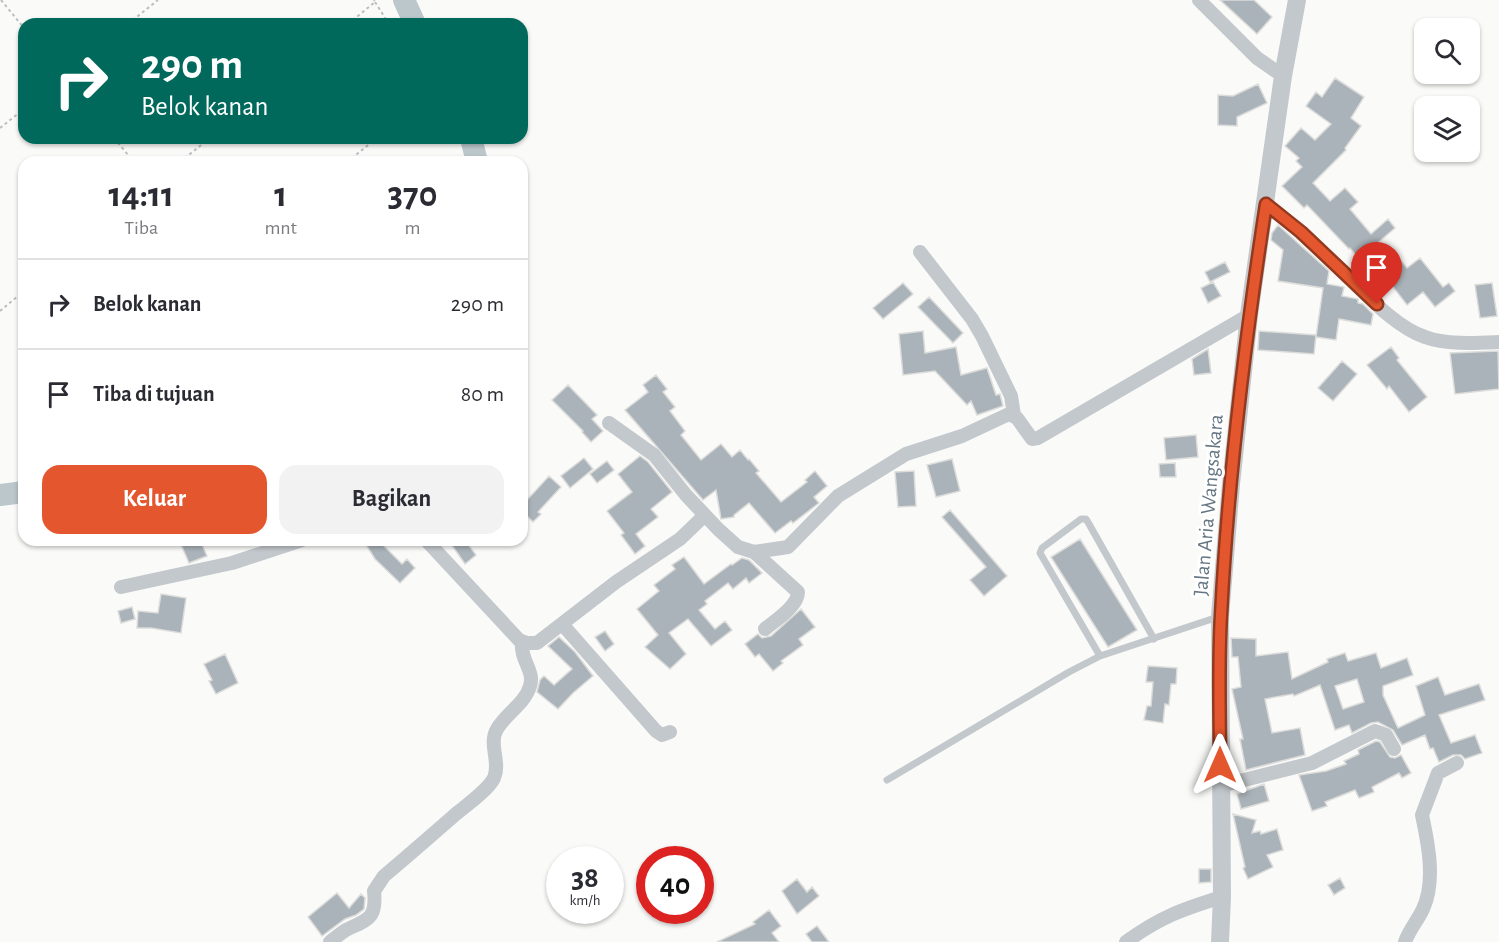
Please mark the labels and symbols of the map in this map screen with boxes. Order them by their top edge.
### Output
pin [1351,242,1402,304]
street label: Jalan Aria Wangsakara [1190,413,1227,597]
position arrow [1188,733,1252,797]
speed limit sign: 40 [636,846,714,924]

